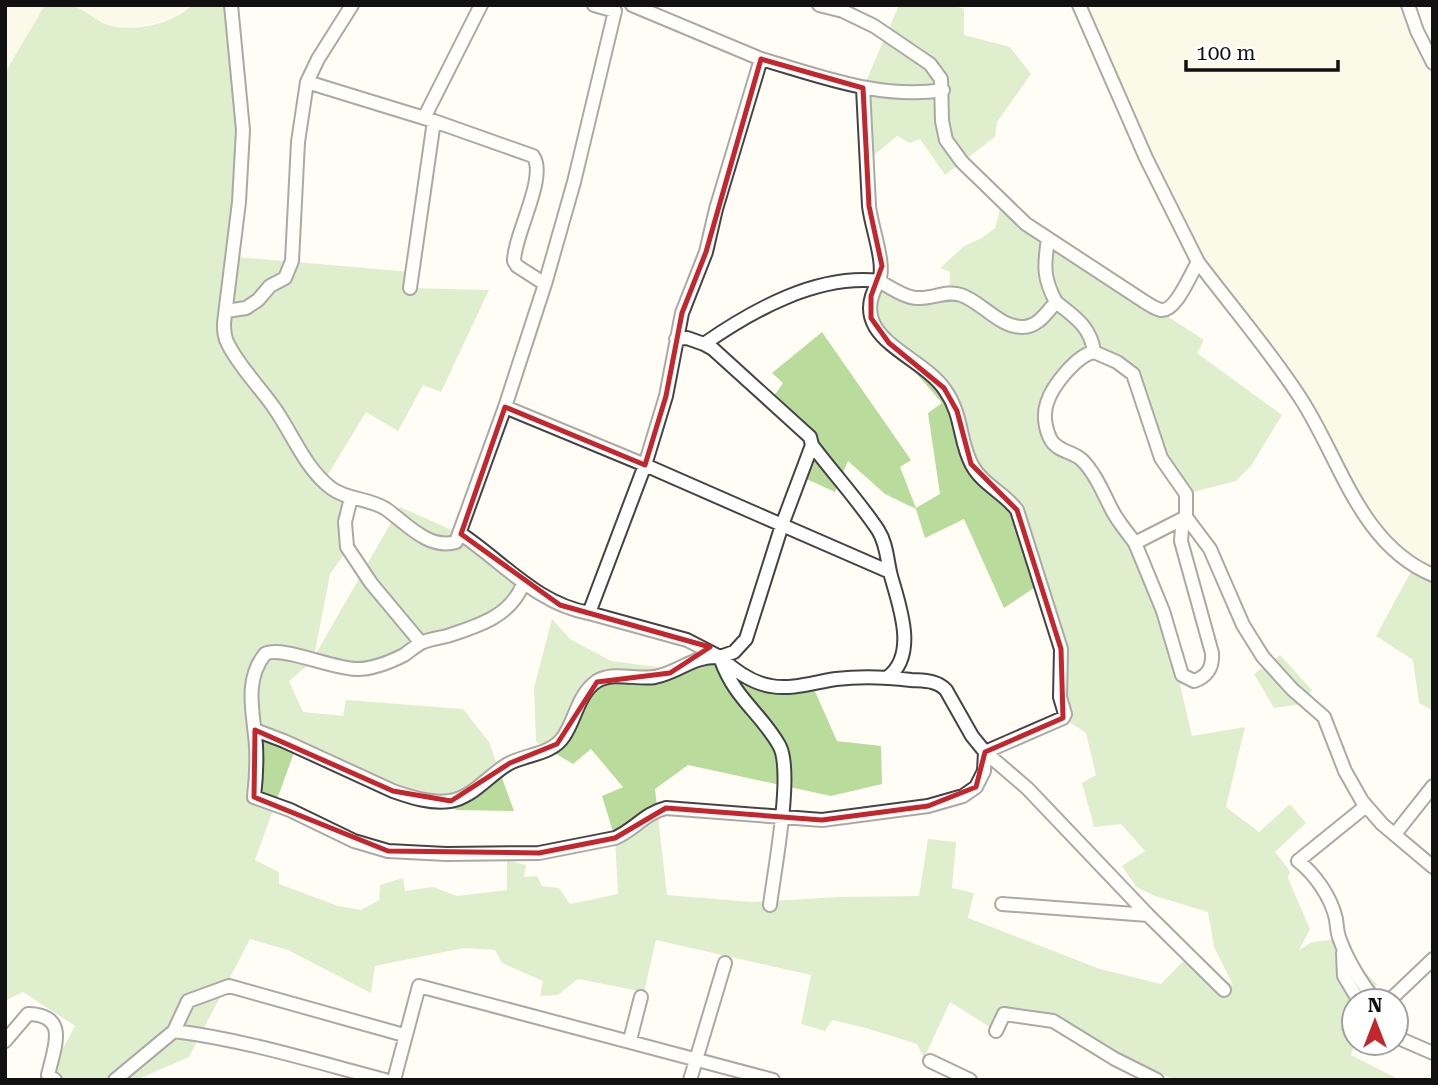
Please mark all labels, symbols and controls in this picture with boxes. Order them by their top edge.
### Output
scale bar [1186,28,1338,72]
text: 100 m [1196,41,1256,65]
north arrow [1340,987,1410,1057]
text: N [1368,994,1383,1017]

